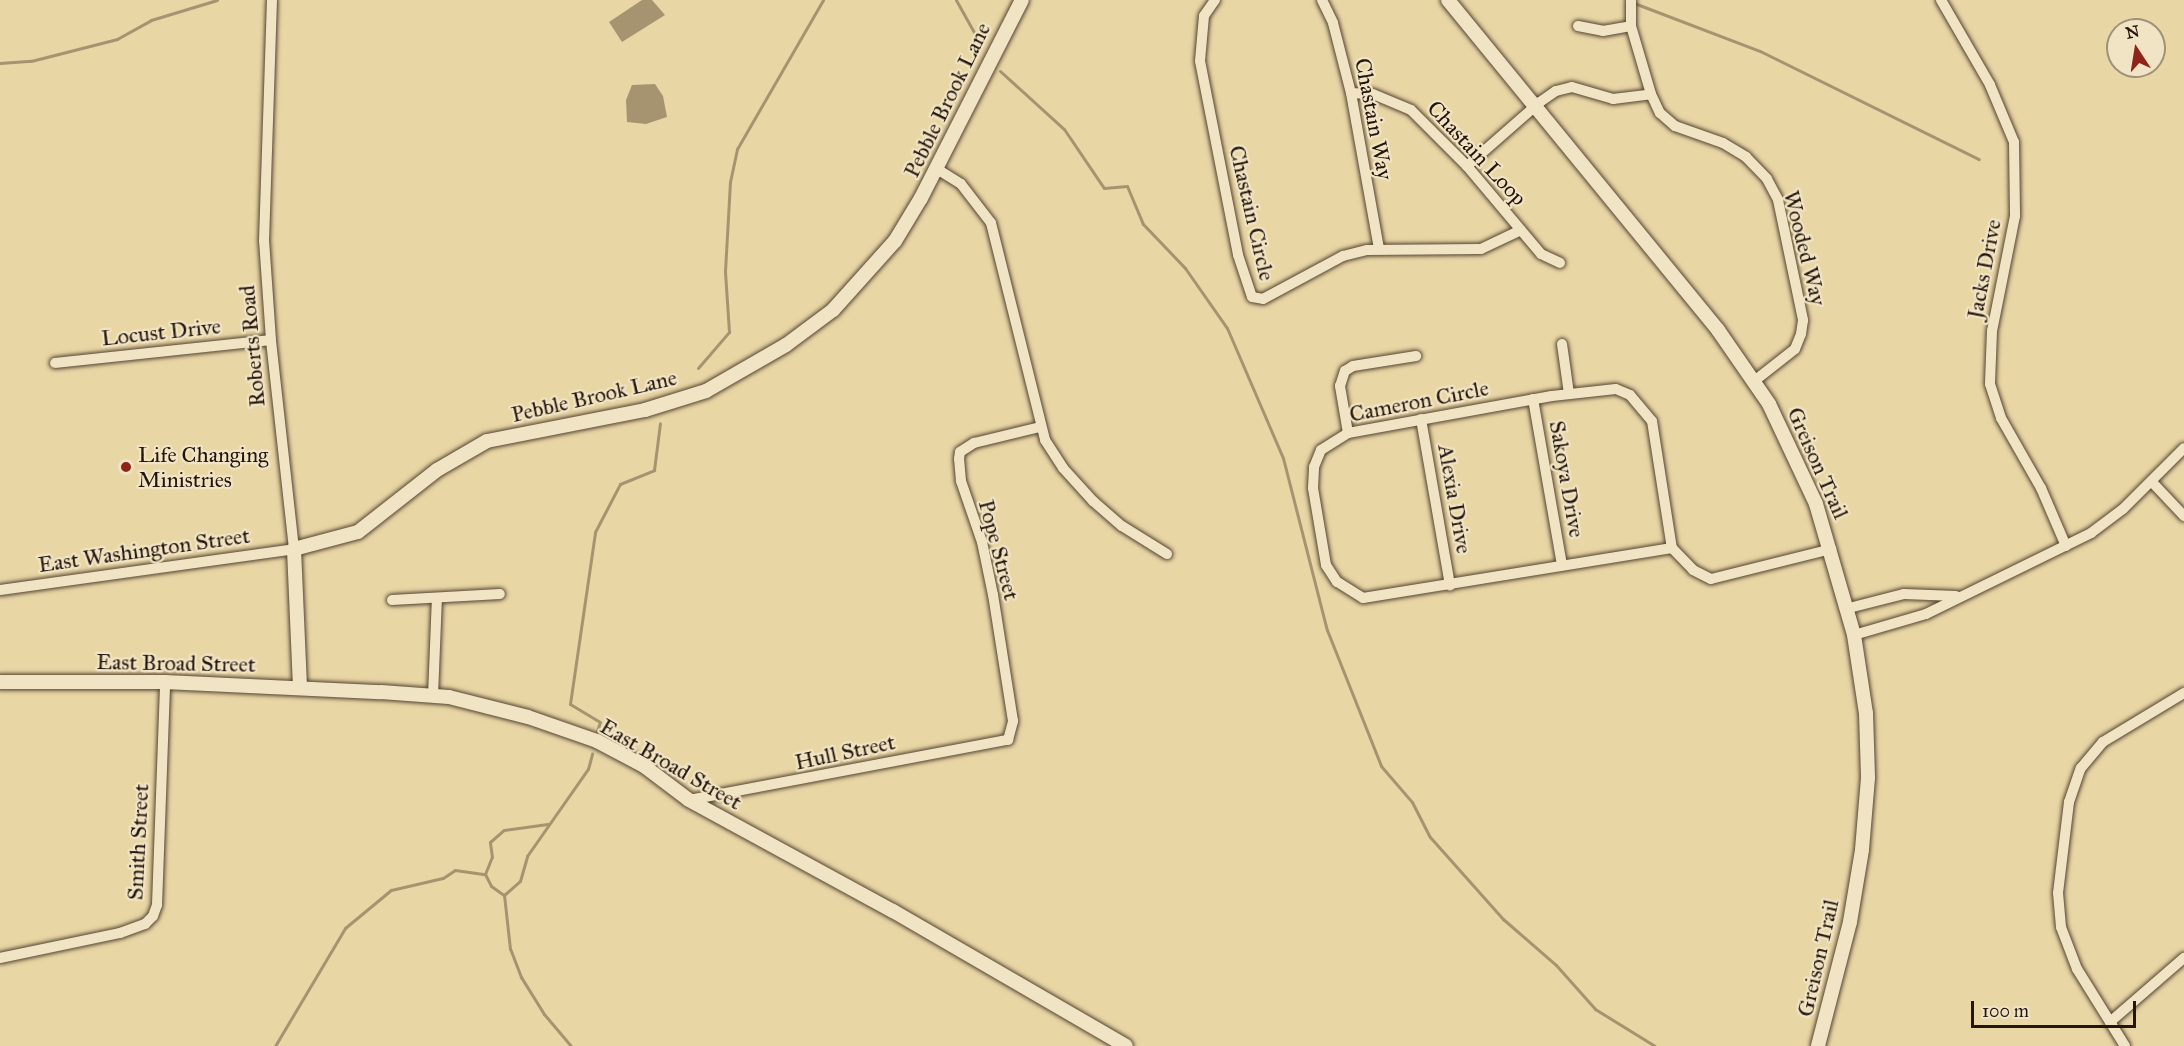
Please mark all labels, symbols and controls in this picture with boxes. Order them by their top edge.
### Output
street label: Pebble Brook Lane [898,18,996,182]
north arrow [2106,18,2166,78]
text: N [2124,21,2141,43]
street label: Chastain Way [1349,56,1399,182]
street label: Chastain Loop [1422,95,1532,211]
street label: Chastain Circle [1224,143,1280,283]
street label: Wooded Way [1778,188,1832,308]
street label: Jacks Drive [1961,217,2007,321]
street label: Roberts Road [234,284,270,408]
street label: Locust Drive [100,313,222,351]
street label: Pebble Brook Lane [509,364,679,428]
street label: Cameron Circle [1347,375,1491,427]
street label: Greison Trail [1782,403,1854,523]
street label: Sakoya Drive [1544,419,1590,539]
place label: Life Changing Ministries [138,441,268,493]
street label: Alexia Drive [1432,442,1478,556]
marker: Life Changing Ministries [119,460,133,474]
street label: Pope Street [973,497,1025,603]
street label: East Washington Street [36,522,252,578]
street label: East Broad Street [96,648,256,678]
street label: East Broad Street [595,713,747,815]
street label: Hull Street [792,729,898,775]
street label: Smith Street [122,783,154,901]
street label: Greison Trail [1792,897,1844,1019]
scale bar [1974,989,2139,1027]
text: 100 m [1982,1000,2029,1022]

